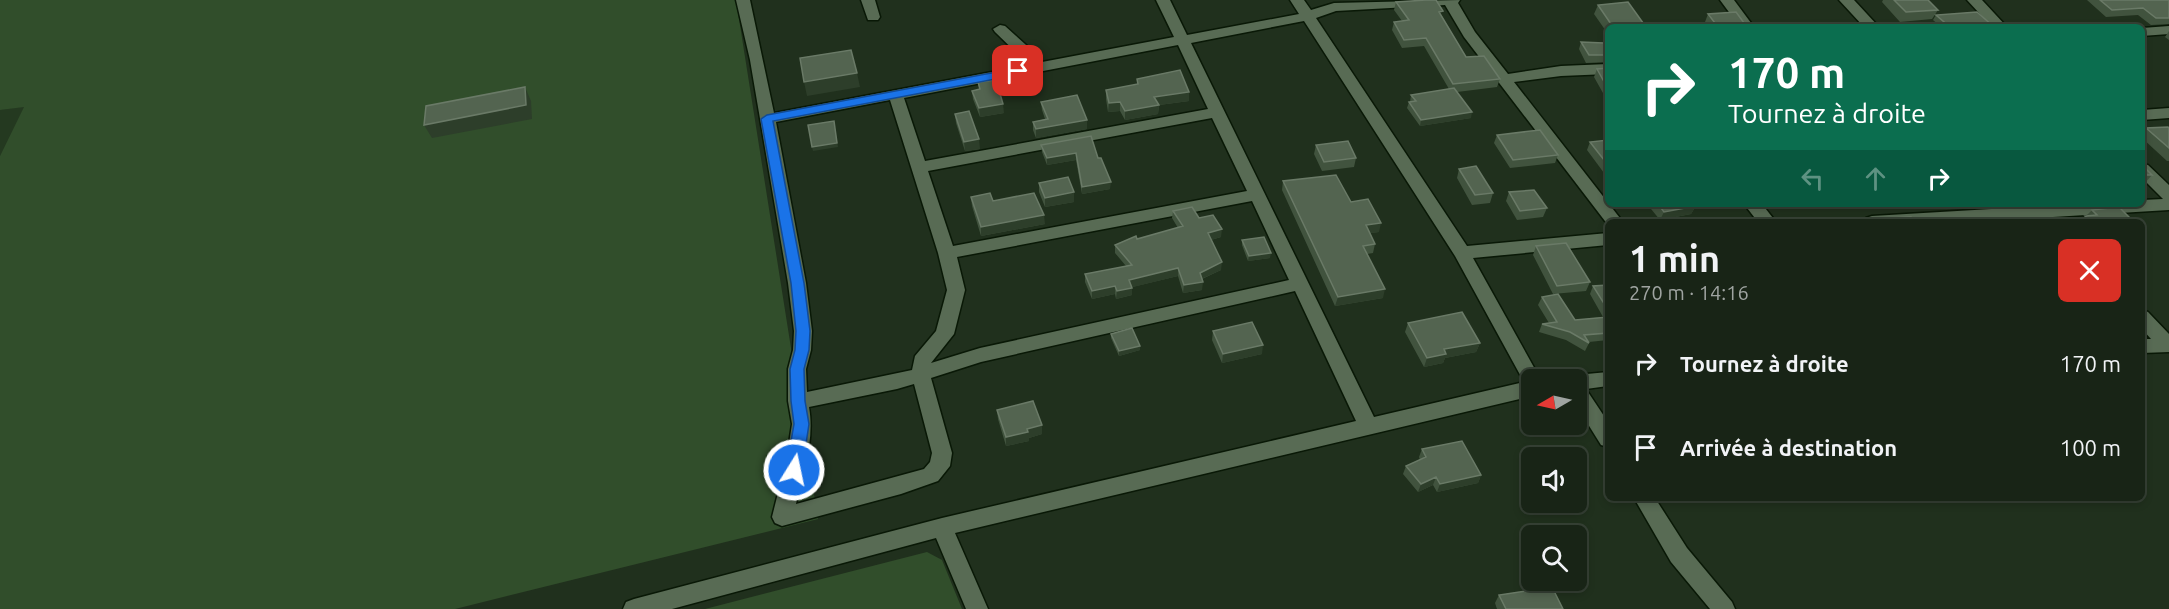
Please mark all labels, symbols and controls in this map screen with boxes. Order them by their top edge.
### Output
pin [992,45,1043,96]
icon: right [1629,48,1707,126]
text: 170 m [1728,49,1845,96]
icon: arrive [1001,54,1034,87]
text: Tournez à droite [1728,98,1926,128]
icon: left [1796,162,1829,195]
icon: ahead [1859,162,1892,195]
icon: right [1922,162,1955,195]
text: 1 min [1629,238,1720,279]
button: close [2058,239,2121,302]
text: 270 m · 14:16 [1629,281,1749,304]
icon: right [1629,347,1662,380]
text: Tournez à droite [1680,351,1849,376]
text: 170 m [2060,351,2121,376]
north arrow [1521,369,1587,435]
map controls [1521,369,1587,591]
icon: arrive [1629,431,1662,464]
text: Arrivée à destination [1680,435,1897,460]
text: 100 m [2060,435,2121,460]
position arrow [762,438,826,502]
button: sound [1521,447,1587,513]
button: search [1521,525,1587,591]

